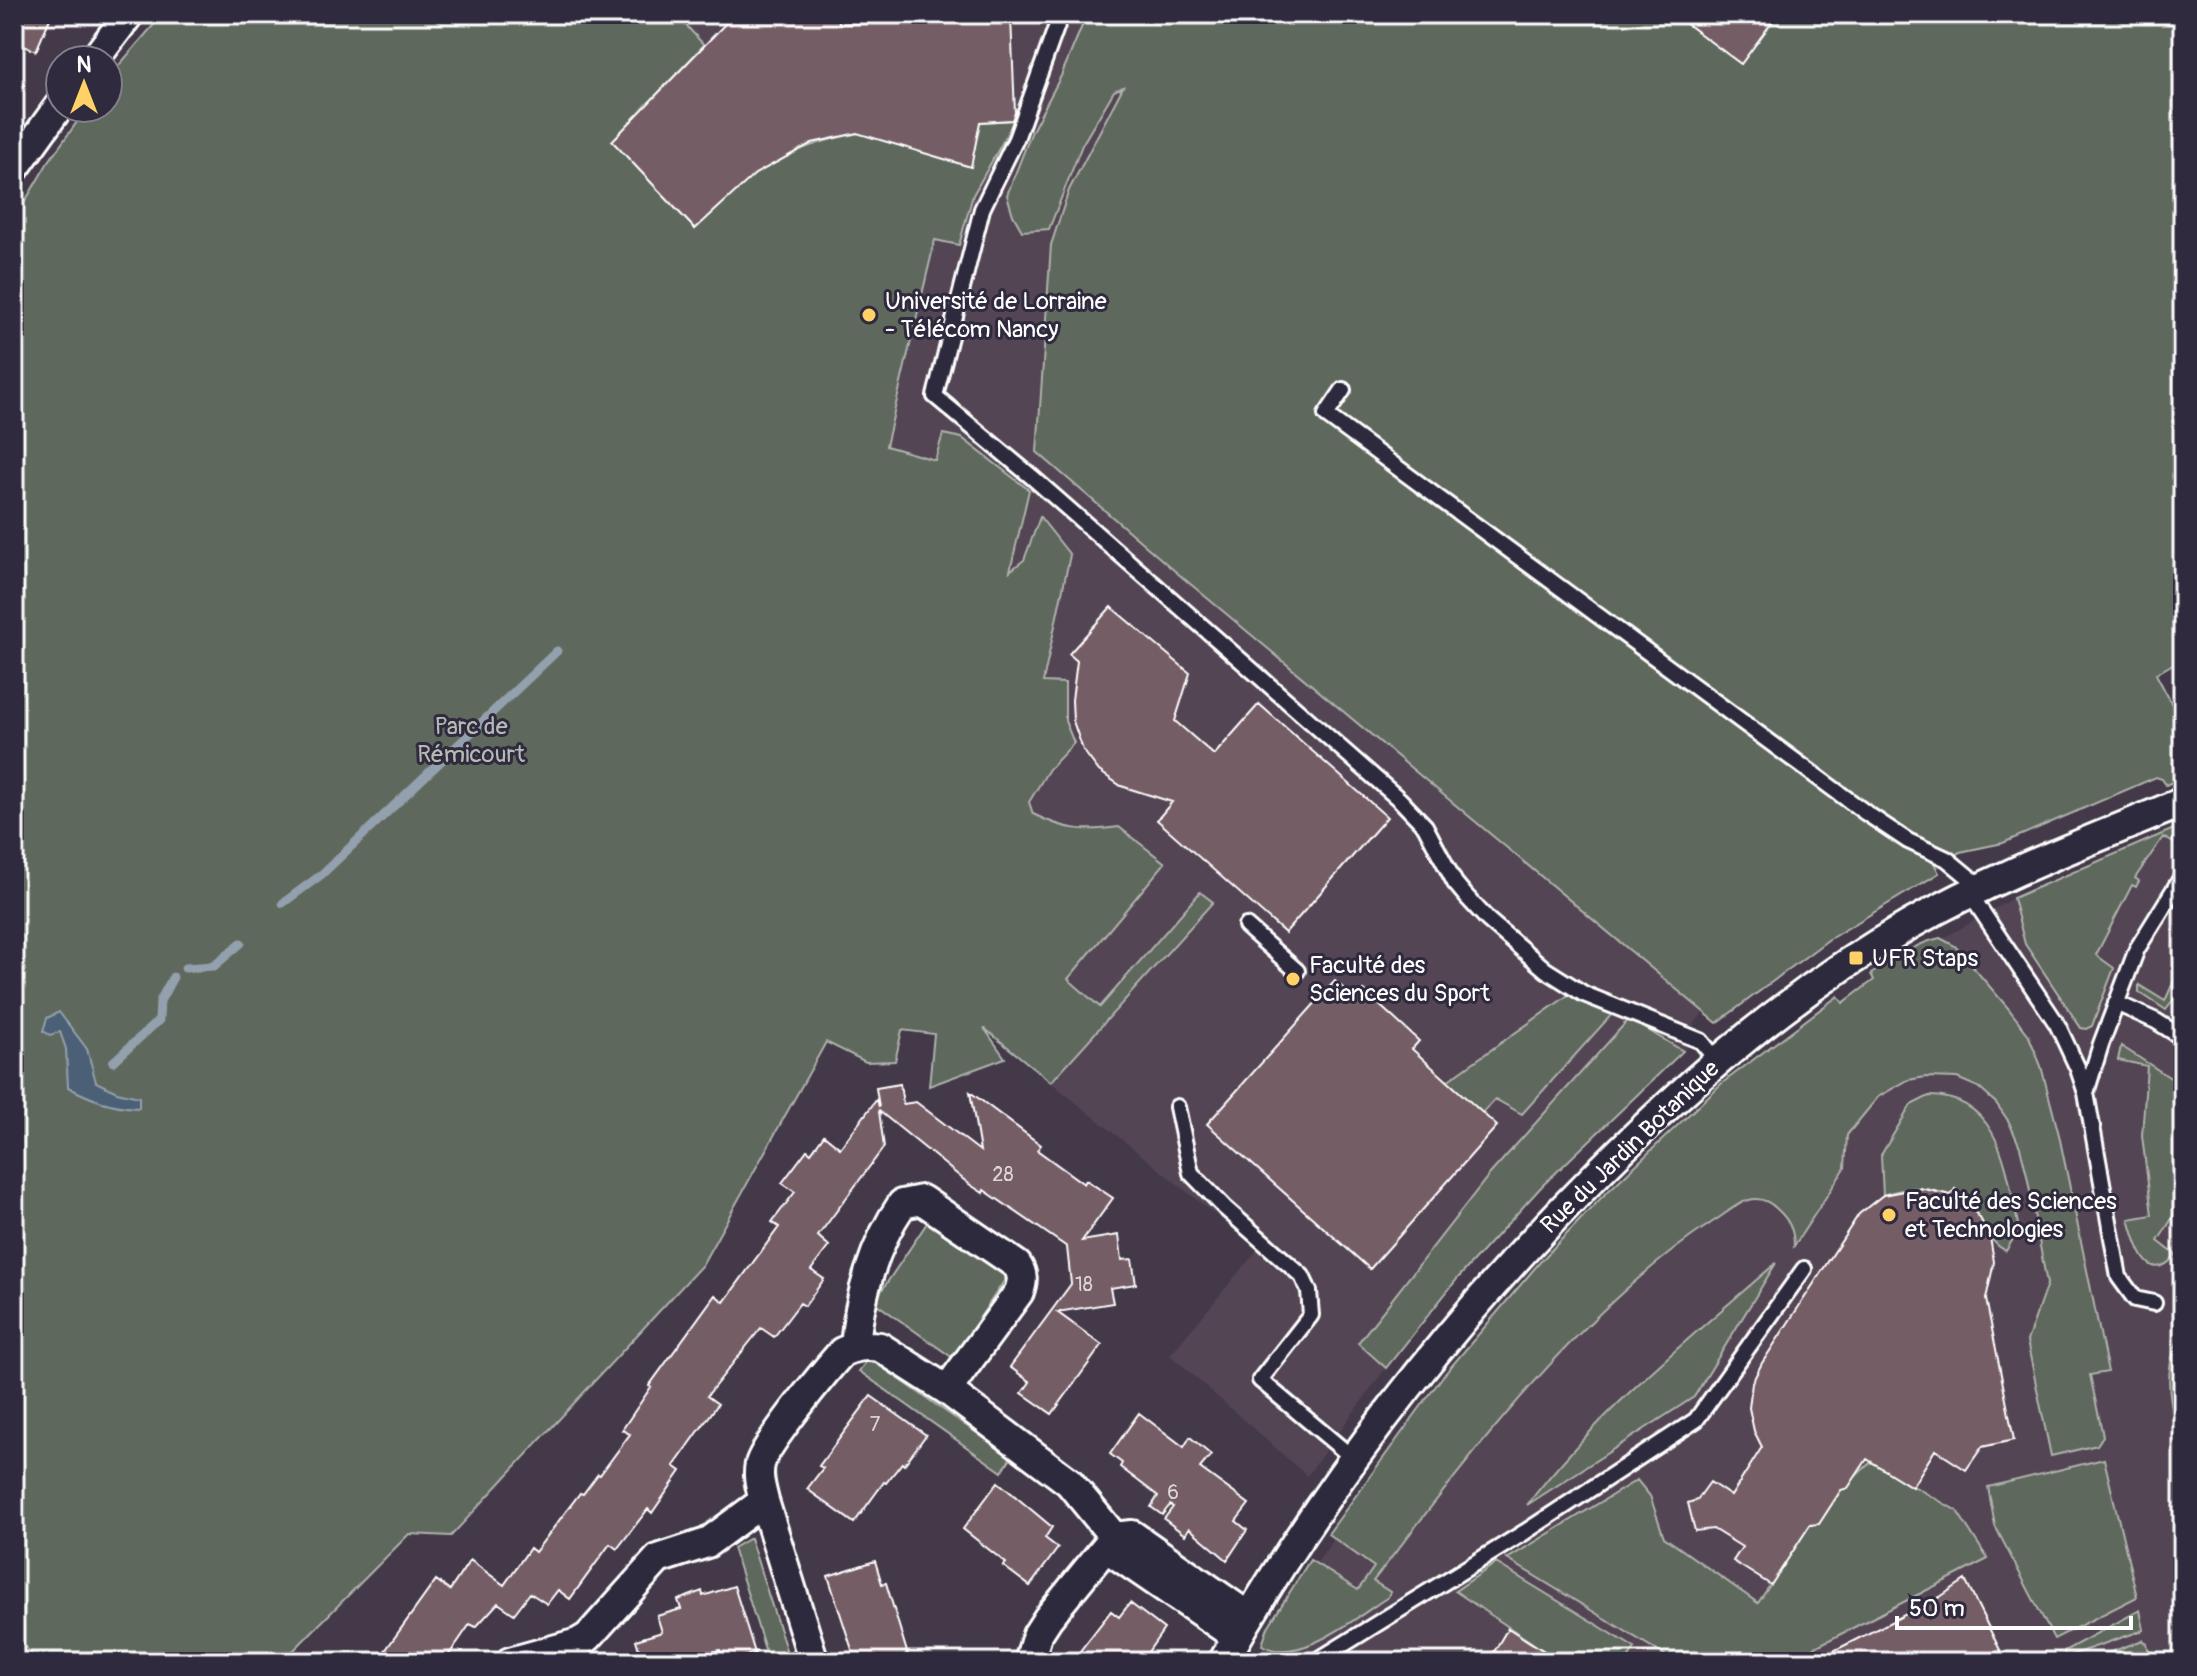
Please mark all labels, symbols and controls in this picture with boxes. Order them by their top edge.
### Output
north arrow [44,44,124,124]
text: N [77,51,92,79]
place label: Université de Lorraine - Télécom Nancy [885,287,1107,344]
marker: Université de Lorraine - Télécom Nancy [860,306,878,324]
park label: Parc de Rémicourt [417,712,525,769]
place label: UFR Staps [1872,944,1979,973]
marker: UFR Staps [1847,949,1865,967]
place label: Faculté des Sciences du Sport [1309,951,1490,1008]
marker: Faculté des Sciences du Sport [1284,970,1302,988]
street label: Rue du Jardin Botanique [1535,1054,1725,1240]
house number: 28 [992,1162,1014,1187]
place label: Faculté des Sciences et Technologies [1905,1187,2117,1244]
marker: Faculté des Sciences et Technologies [1880,1206,1898,1224]
house number: 18 [1075,1272,1093,1297]
house number: 7 [870,1412,881,1437]
house number: 6 [1167,1480,1179,1505]
scale bar [1897,1580,2131,1630]
text: 50 m [1909,1594,1965,1623]

